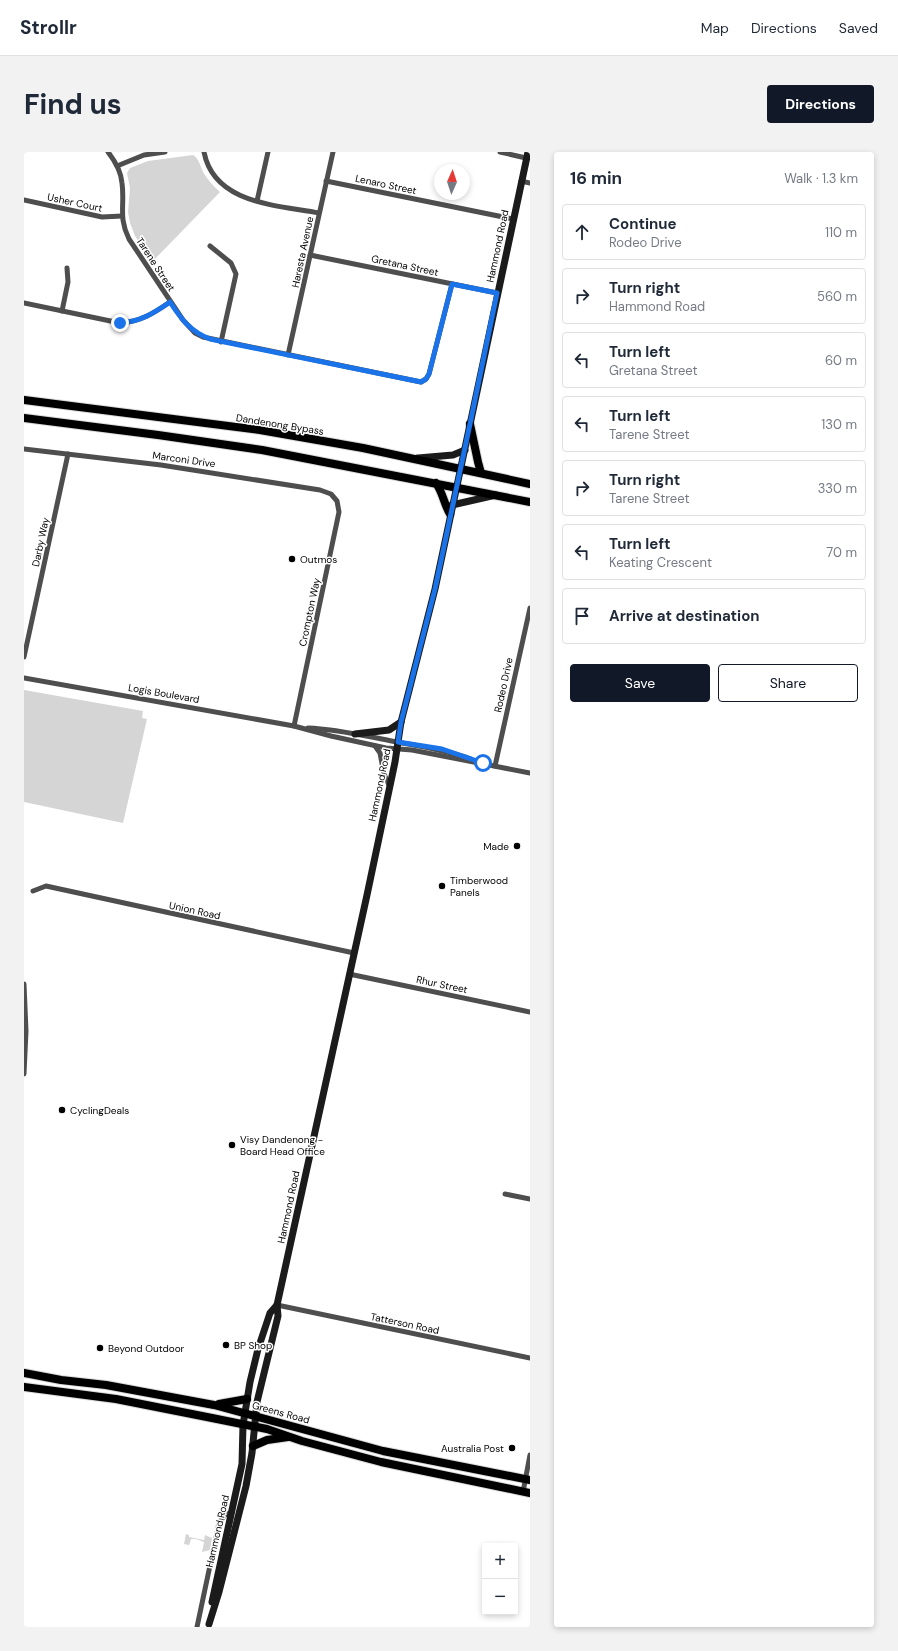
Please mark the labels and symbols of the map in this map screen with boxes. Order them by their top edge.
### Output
north arrow [434,164,470,200]
street label: Lenaro Street [354,172,418,197]
street label: Usher Court [46,190,104,215]
street label: Hammond Road [483,209,512,284]
street label: Haresta Avenue [289,215,316,289]
street label: Tarene Street [133,235,178,294]
street label: Gretana Street [370,252,440,279]
route end [111,314,129,332]
street label: Dandenong Bypass [235,411,325,438]
street label: Marconi Drive [152,449,217,470]
street label: Darby Way [29,516,52,568]
place label: Outmos [300,553,337,566]
marker: Outmos [287,554,297,564]
street label: Crompton Way [296,576,323,648]
street label: Rodeo Drive [491,656,516,714]
street label: Logis Boulevard [127,681,201,706]
street label: Hammond Road [365,748,394,823]
route start [474,754,492,772]
place label: Made [483,840,509,853]
marker: Made [512,841,522,851]
place label: Timberwood Panels [450,874,508,899]
marker: Timberwood Panels [437,881,447,891]
street label: Union Road [168,899,222,922]
street label: Rhur Street [415,973,469,996]
place label: CyclingDeals [70,1104,129,1117]
marker: CyclingDeals [57,1105,67,1115]
place label: Visy Dandenong - Board Head Office [240,1133,325,1158]
marker: Visy Dandenong - Board Head Office [227,1140,237,1150]
street label: Hammond Road [274,1170,303,1245]
street label: Tatterson Road [369,1310,440,1337]
place label: BP Shop [234,1339,272,1352]
marker: BP Shop [221,1340,231,1350]
place label: Beyond Outdoor [108,1342,185,1355]
marker: Beyond Outdoor [95,1343,105,1353]
street label: Greens Road [251,1399,311,1426]
place label: Australia Post [441,1442,504,1455]
marker: Australia Post [507,1443,517,1453]
street label: Hammond Road [203,1494,232,1569]

